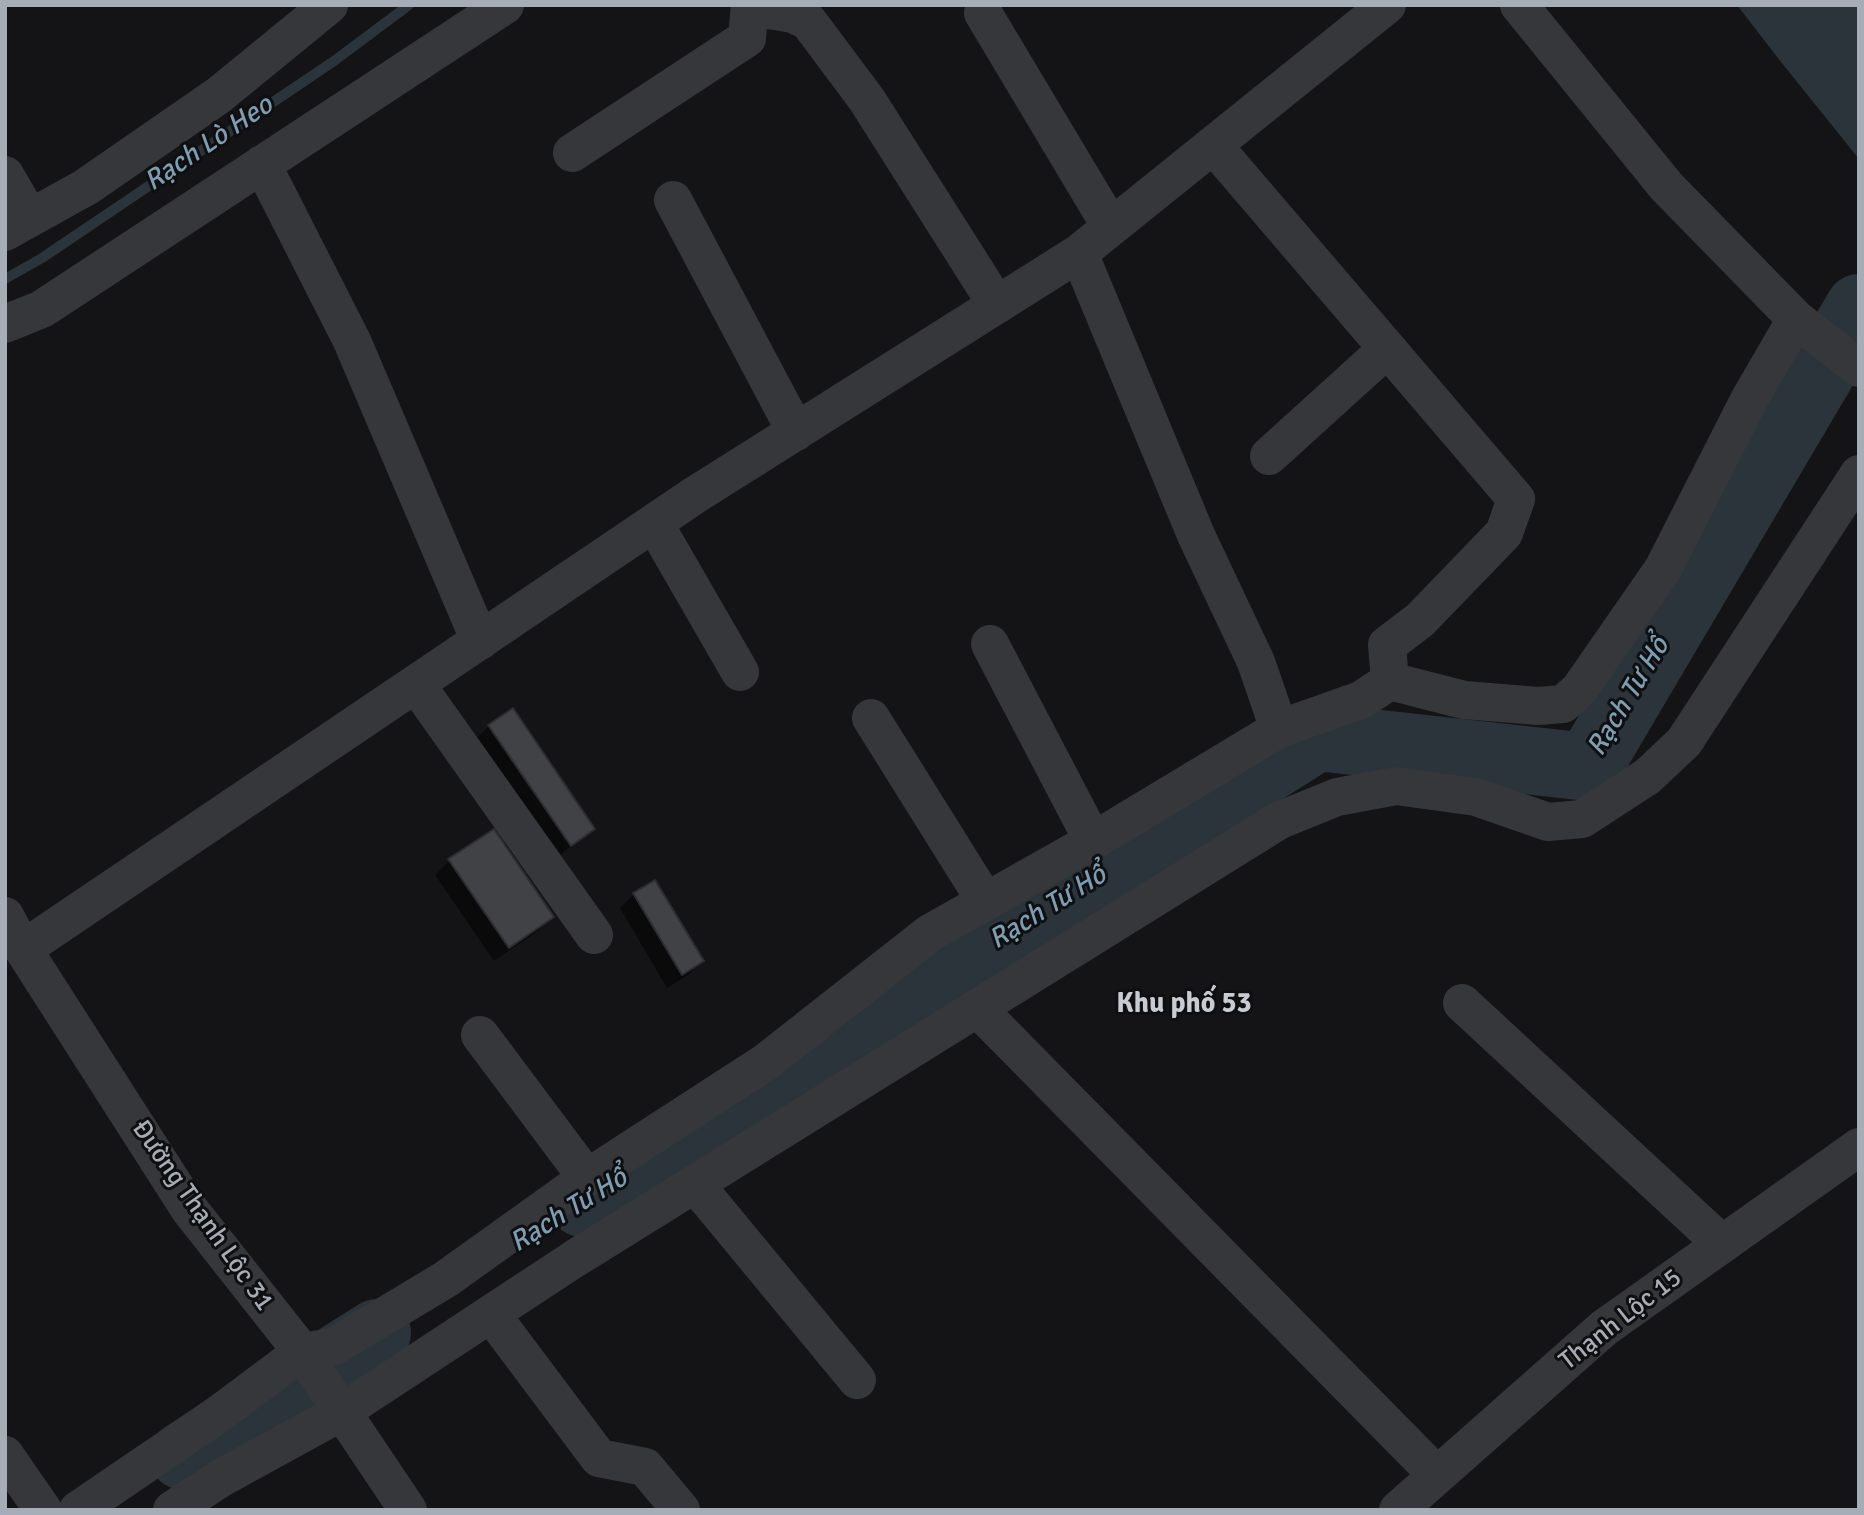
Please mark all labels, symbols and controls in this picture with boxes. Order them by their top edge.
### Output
water label: Rạch Lò Heo [139,89,279,199]
water label: Rạch Tư Hổ [1581,632,1677,762]
water label: Rạch Tư Hổ [983,859,1113,957]
district label: Khu phố 53 [1116,988,1252,1022]
street label: Đường Thạnh Lộc 31 [125,1115,279,1317]
water label: Rạch Tư Hổ [504,1162,634,1260]
street label: Thạnh Lộc 15 [1554,1263,1688,1377]

